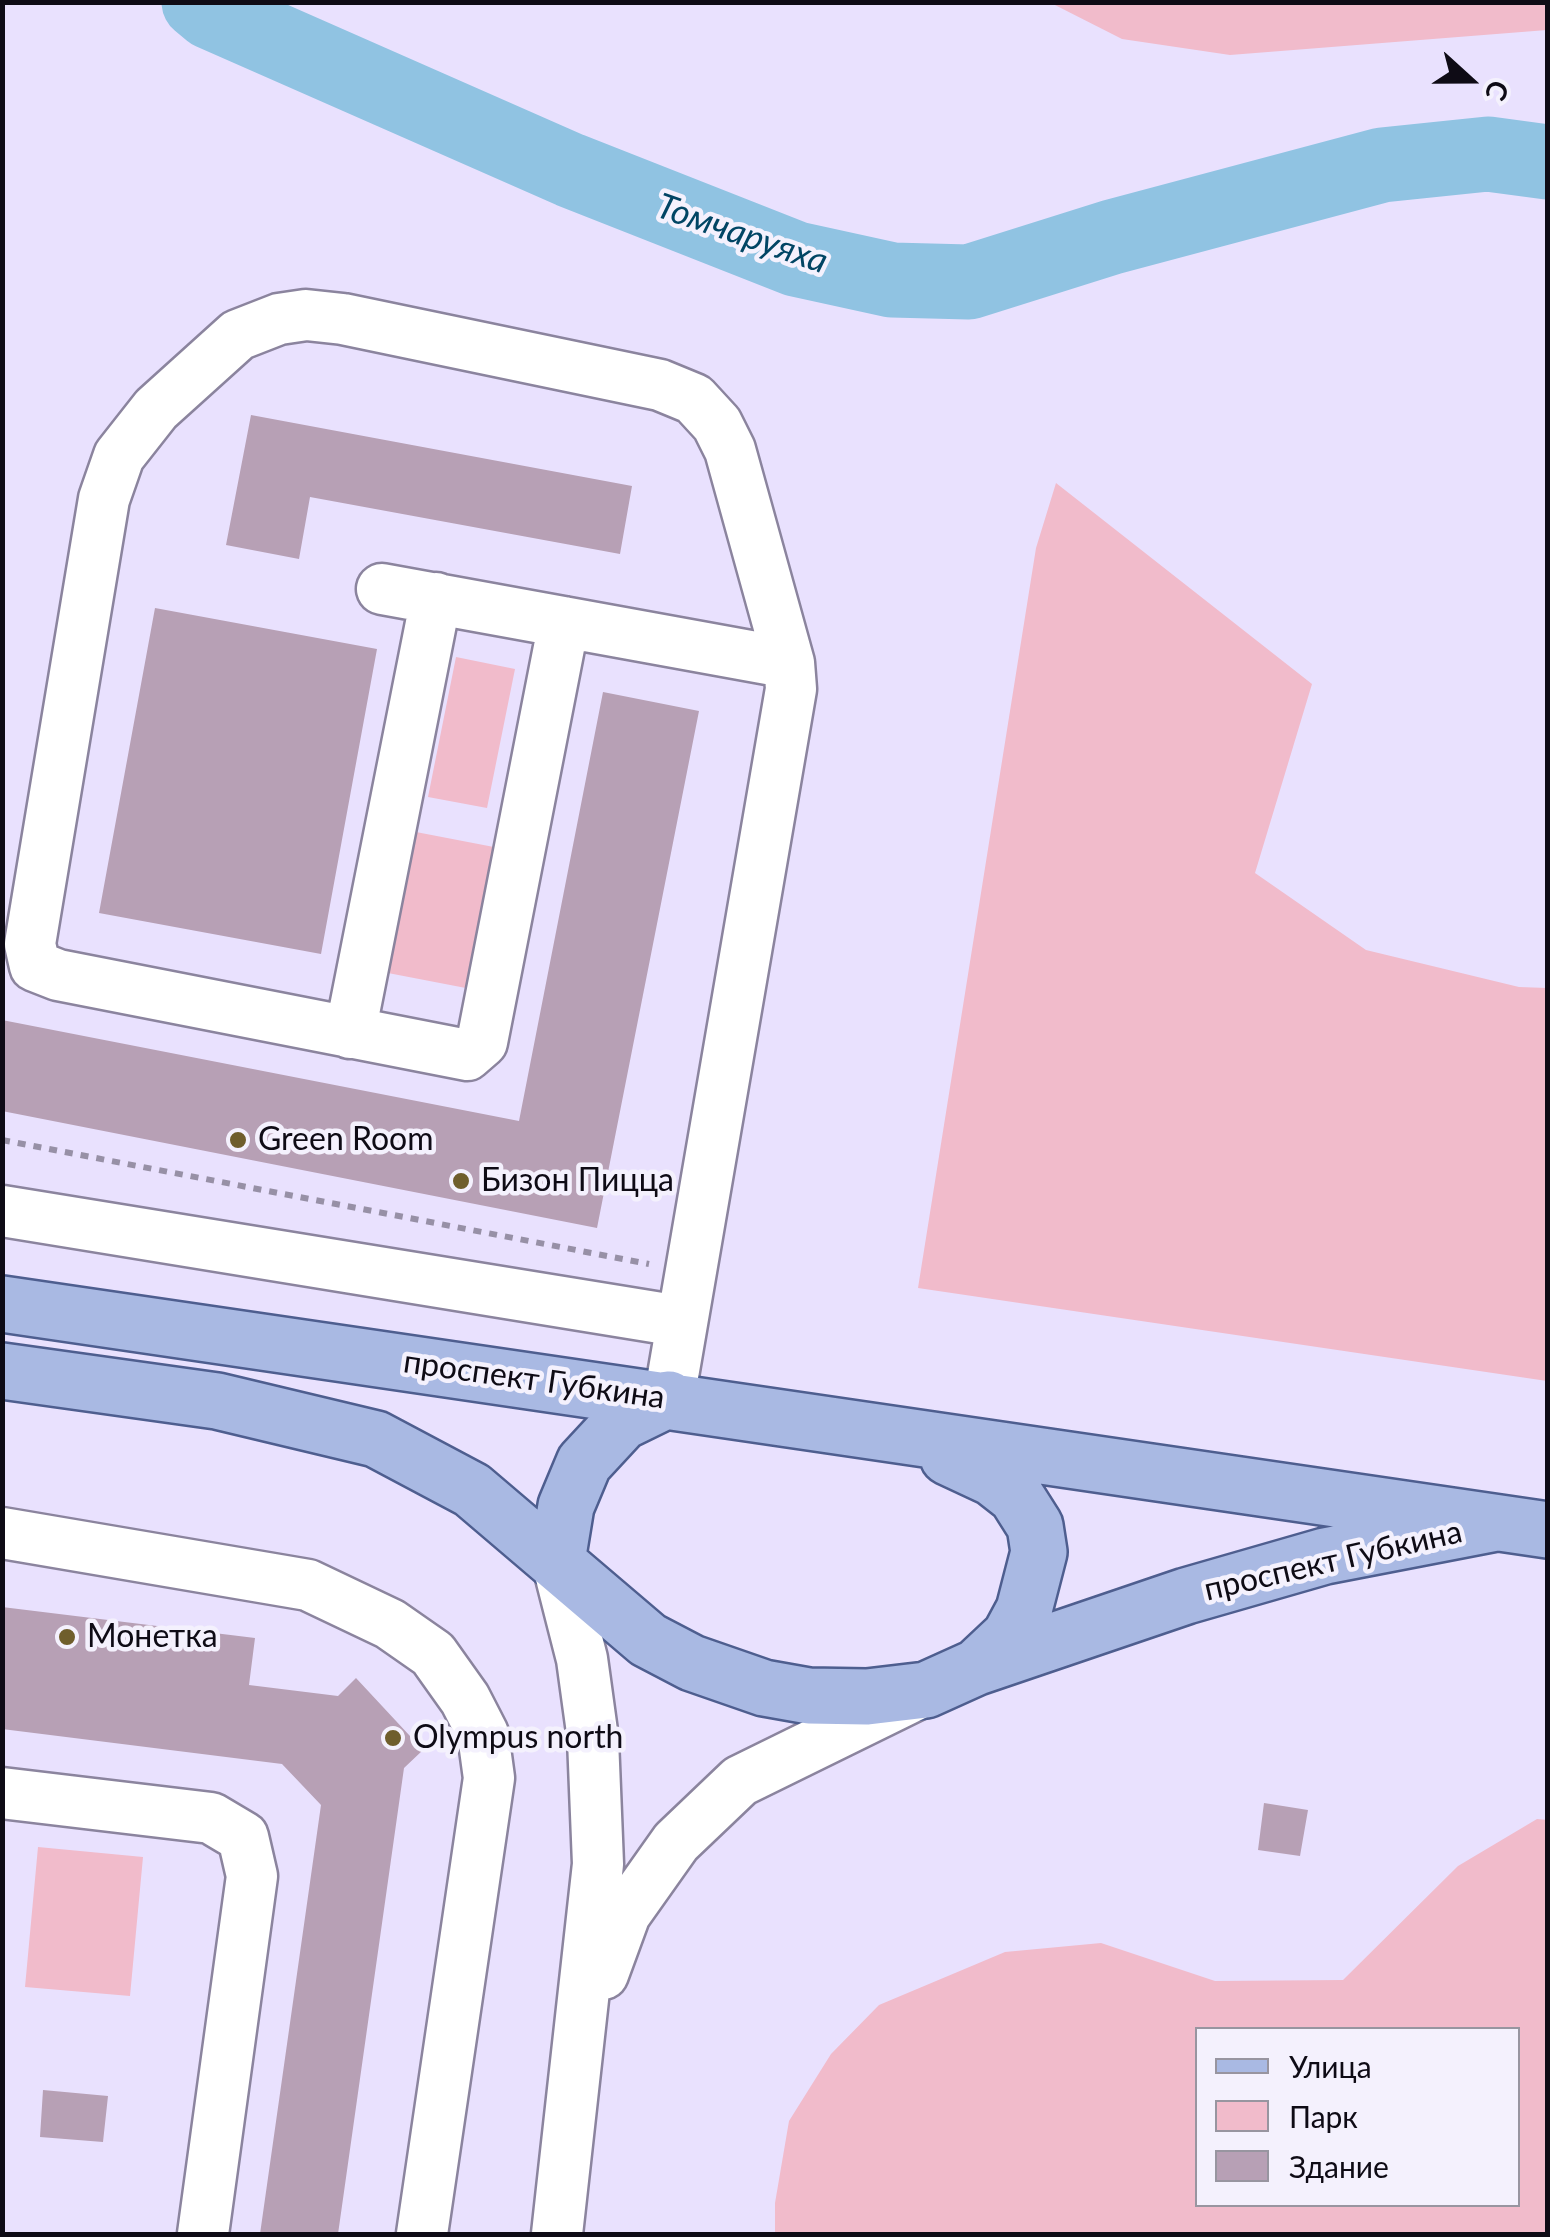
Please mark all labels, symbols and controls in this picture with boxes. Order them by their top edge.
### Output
north arrow [1420,30,1520,130]
text: С [1479,76,1517,105]
water label: Томчаруяха [651,185,833,283]
place label: Green Room [258,1121,434,1159]
marker: Green Room [227,1129,249,1151]
place label: Бизон Пицца [481,1162,674,1200]
marker: Бизон Пицца [450,1170,472,1192]
street label: проспект Губкина [401,1343,667,1417]
street label: проспект Губкина [1200,1513,1466,1609]
place label: Монетка [87,1618,218,1656]
marker: Монетка [56,1626,78,1648]
place label: Olympus north [413,1719,623,1757]
marker: Olympus north [382,1727,404,1749]
legend [1195,2027,1520,2207]
text: Улица [1289,2048,1372,2084]
text: Парк [1289,2098,1358,2134]
text: Здание [1289,2148,1389,2184]

